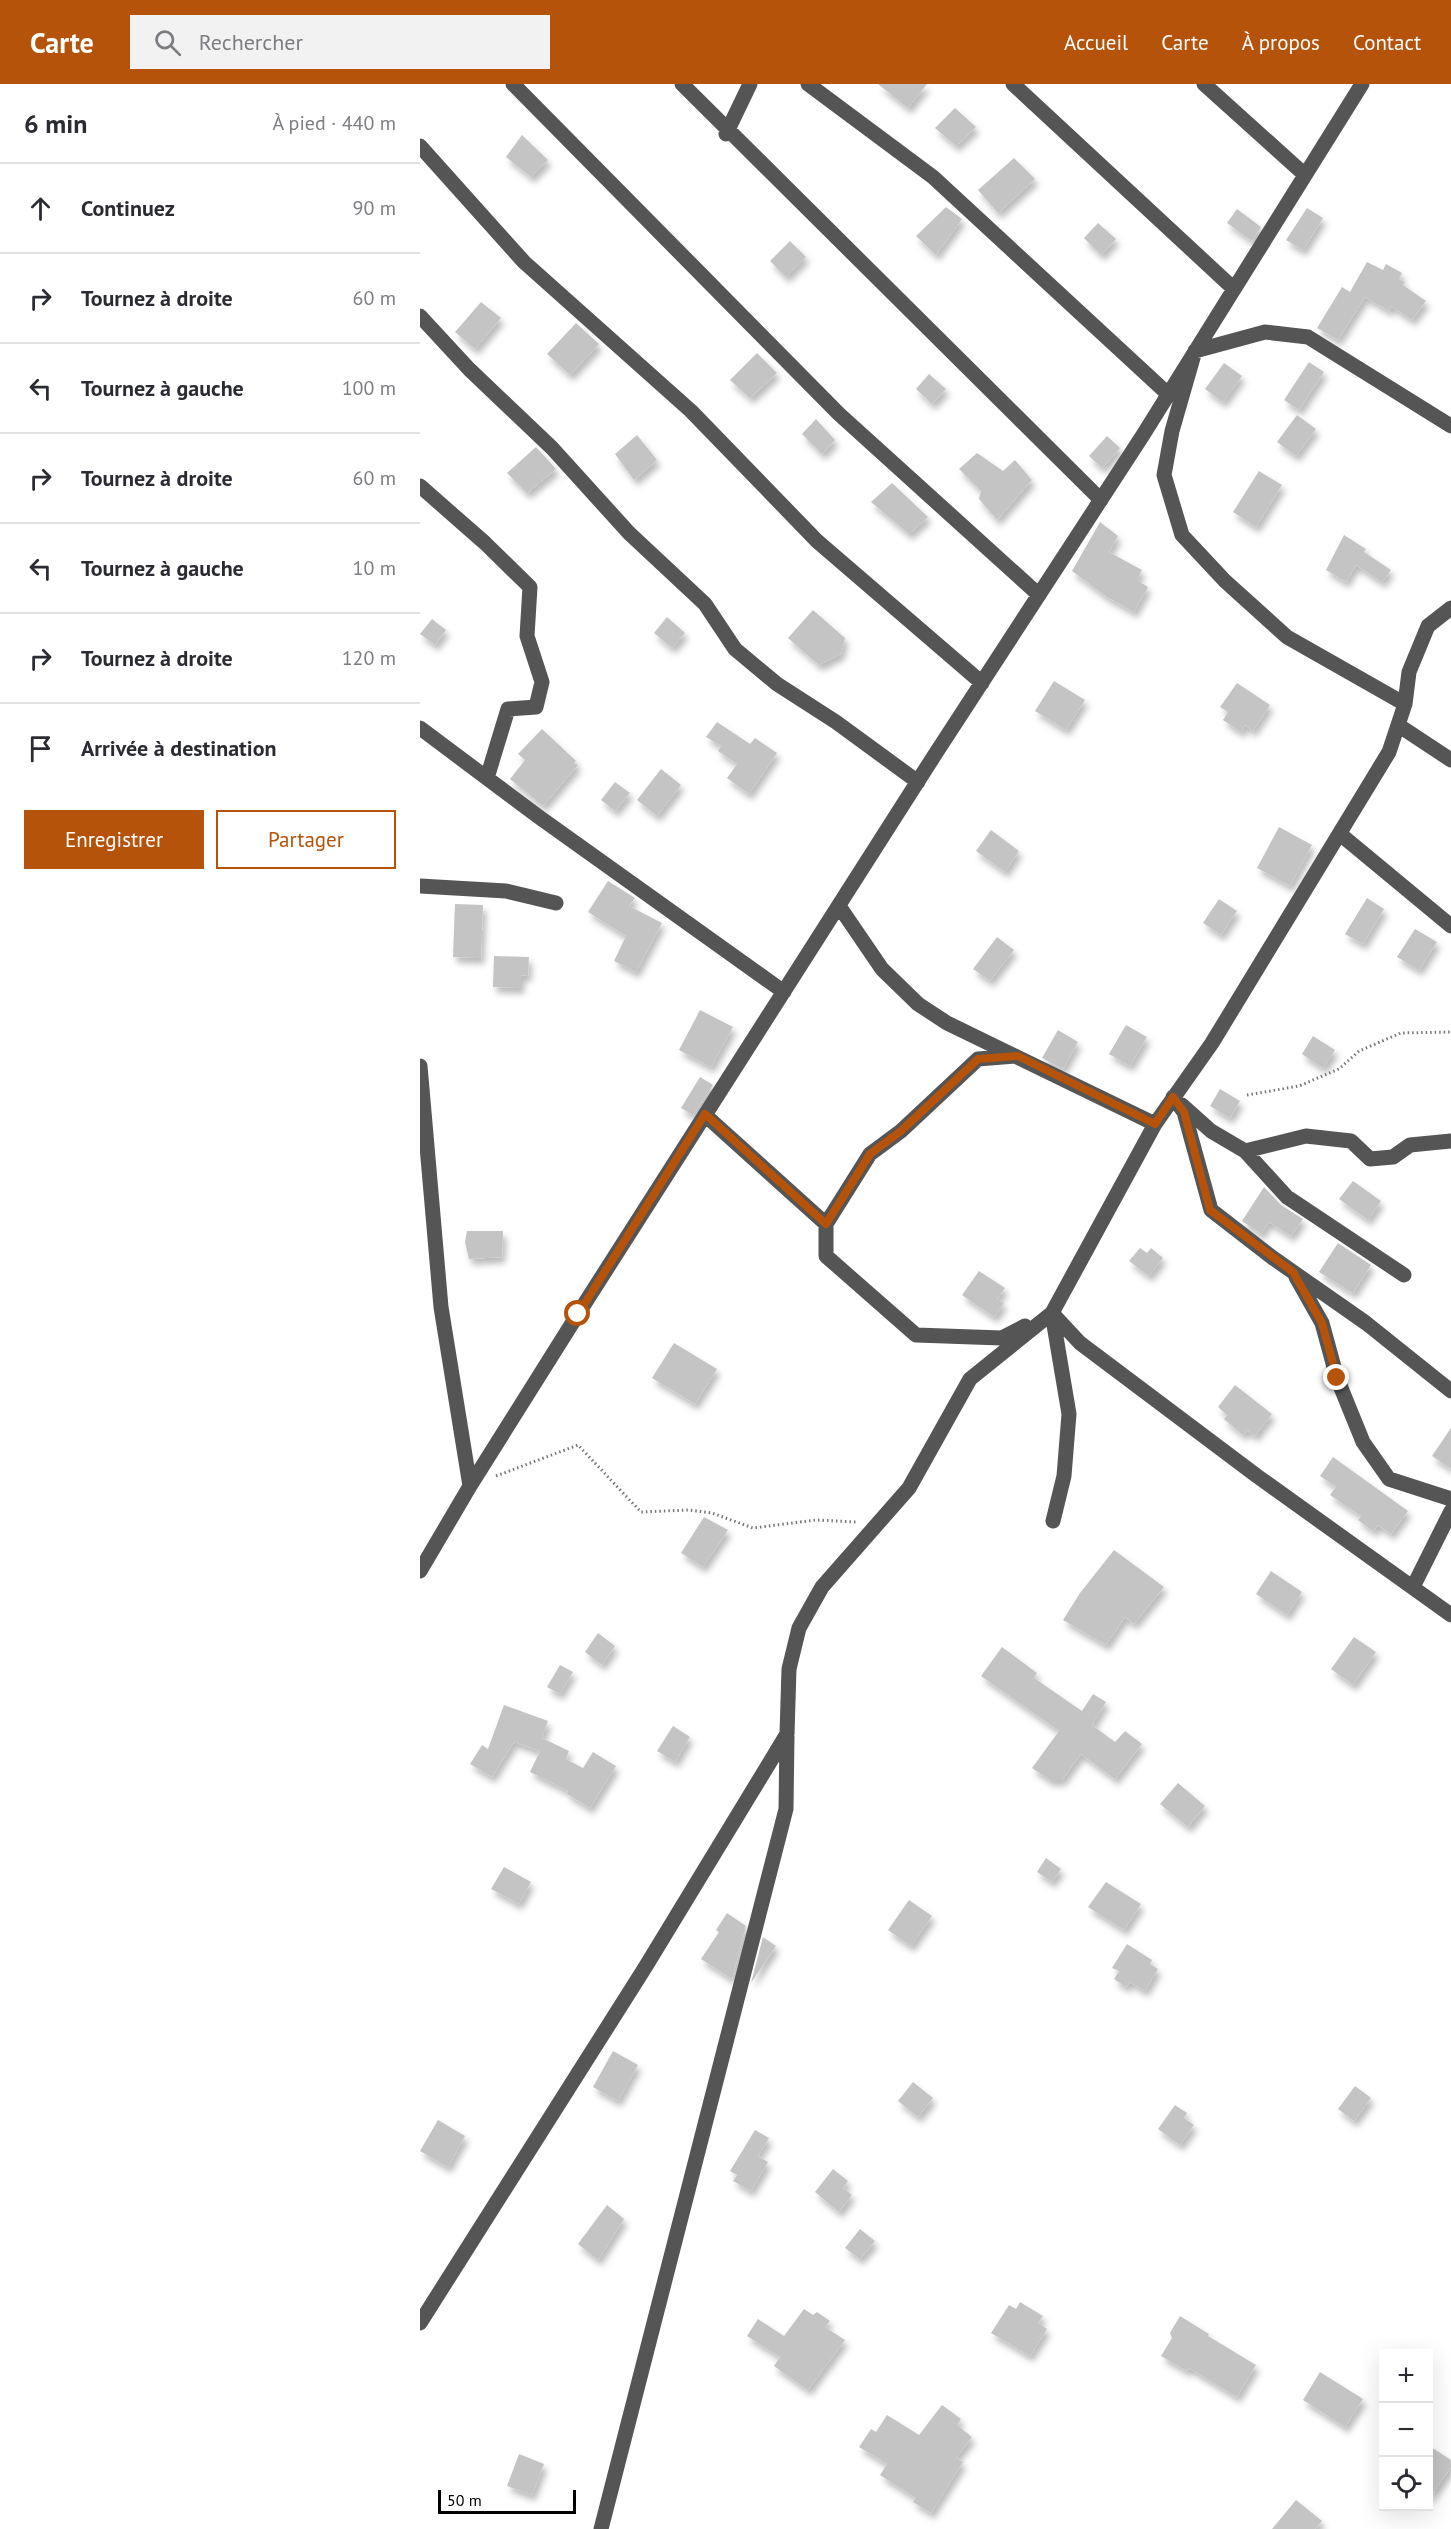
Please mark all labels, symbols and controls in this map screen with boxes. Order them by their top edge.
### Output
search box [130,15,550,69]
text: Carte [30,24,94,61]
icon: search [151,26,184,59]
text: Rechercher [199,28,303,56]
text: Accueil [1064,29,1128,56]
text: Carte [1161,29,1209,56]
text: À propos [1242,29,1320,56]
text: Contact [1353,29,1421,56]
text: 6 min [24,107,87,140]
text: À pied · 440 m [272,110,396,136]
icon: ahead [24,192,57,225]
text: Continuez [81,194,175,222]
text: 90 m [353,195,396,221]
icon: right [24,282,57,315]
text: Tournez à droite [81,284,233,312]
text: 60 m [353,285,396,311]
icon: left [24,372,57,405]
text: Tournez à gauche [81,374,244,402]
text: 100 m [342,375,396,401]
icon: right [24,462,57,495]
text: Tournez à droite [81,464,233,492]
text: 60 m [353,465,396,491]
icon: left [24,552,57,585]
text: Tournez à gauche [81,554,244,582]
text: 10 m [353,555,396,581]
icon: right [24,642,57,675]
text: Tournez à droite [81,644,233,672]
text: 120 m [342,645,396,671]
icon: arrive [24,732,57,765]
text: Arrivée à destination [81,734,277,762]
button: Enregistrer [24,810,204,869]
button: Partager [216,810,396,869]
route start [564,1300,590,1326]
route end [1323,1364,1349,1390]
map controls [1379,2349,1433,2511]
button: + [1379,2349,1433,2403]
button: − [1379,2403,1433,2457]
button: locate [1379,2457,1433,2511]
scale bar [438,2487,576,2514]
text: 50 m [447,2490,482,2510]

